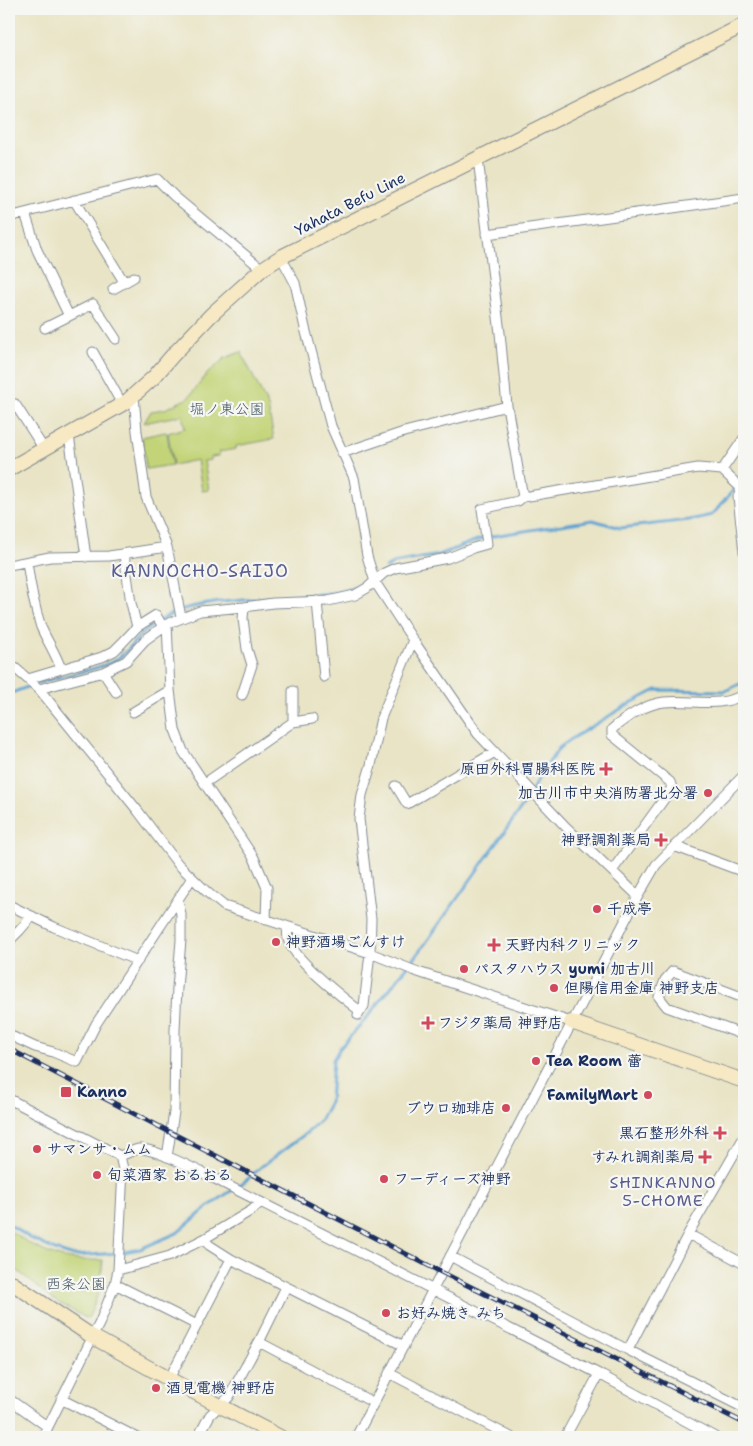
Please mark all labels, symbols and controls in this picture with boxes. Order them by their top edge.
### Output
street label: Yahata Befu Line [291,168,409,240]
park label: 堀ノ東公園 [189,399,265,419]
district label: KANNOCHO-SAIJO [111,559,289,583]
place label: 原田外科胃腸科医院 [460,759,595,779]
marker: 原田外科胃腸科医院 [599,762,613,776]
place label: 加古川市中央消防署北分署 [518,783,698,803]
marker: 加古川市中央消防署北分署 [702,787,714,799]
place label: 神野調剤薬局 [561,830,651,850]
marker: 神野調剤薬局 [655,834,667,846]
place label: 千成亭 [607,899,652,919]
marker: 千成亭 [591,903,603,915]
place label: 神野酒場ごんすけ [286,932,405,952]
place label: 天野内科クリニック [505,935,640,955]
marker: 神野酒場ごんすけ [270,936,282,948]
marker: 天野内科クリニック [487,938,501,952]
place label: パスタハウス yumi 加古川 [474,959,655,979]
marker: パスタハウス yumi 加古川 [458,963,470,975]
place label: 但陽信用金庫 神野支店 [564,978,719,998]
marker: 但陽信用金庫 神野支店 [548,982,560,994]
place label: フジタ薬局 神野店 [438,1013,563,1033]
marker: フジタ薬局 神野店 [422,1017,434,1029]
place label: Tea Room 蕾 [546,1051,642,1071]
marker: Tea Room 蕾 [530,1055,542,1067]
place label: Kanno [77,1082,127,1102]
marker: Kanno [59,1085,73,1099]
place label: FamilyMart [547,1085,638,1105]
marker: FamilyMart [642,1089,654,1101]
place label: ブウロ珈琲店 [406,1098,496,1118]
marker: ブウロ珈琲店 [500,1102,512,1114]
place label: 黒石整形外科 [619,1123,709,1143]
marker: 黒石整形外科 [713,1126,727,1140]
place label: サマンサ・ムム [47,1139,152,1159]
marker: サマンサ・ムム [31,1143,43,1155]
place label: すみれ調剤薬局 [591,1147,695,1167]
marker: すみれ調剤薬局 [699,1151,711,1163]
place label: 旬菜酒家 おるおる [107,1165,232,1185]
marker: 旬菜酒家 おるおる [91,1169,103,1181]
place label: フーディーズ神野 [394,1169,511,1189]
district label: SHINKANNO 5-CHOME [609,1172,717,1211]
marker: フーディーズ神野 [378,1173,390,1185]
park label: 西条公園 [46,1274,106,1294]
place label: お好み焼き みち [396,1303,506,1323]
marker: お好み焼き みち [380,1307,392,1319]
place label: 酒見電機 神野店 [166,1378,276,1398]
marker: 酒見電機 神野店 [150,1382,162,1394]

